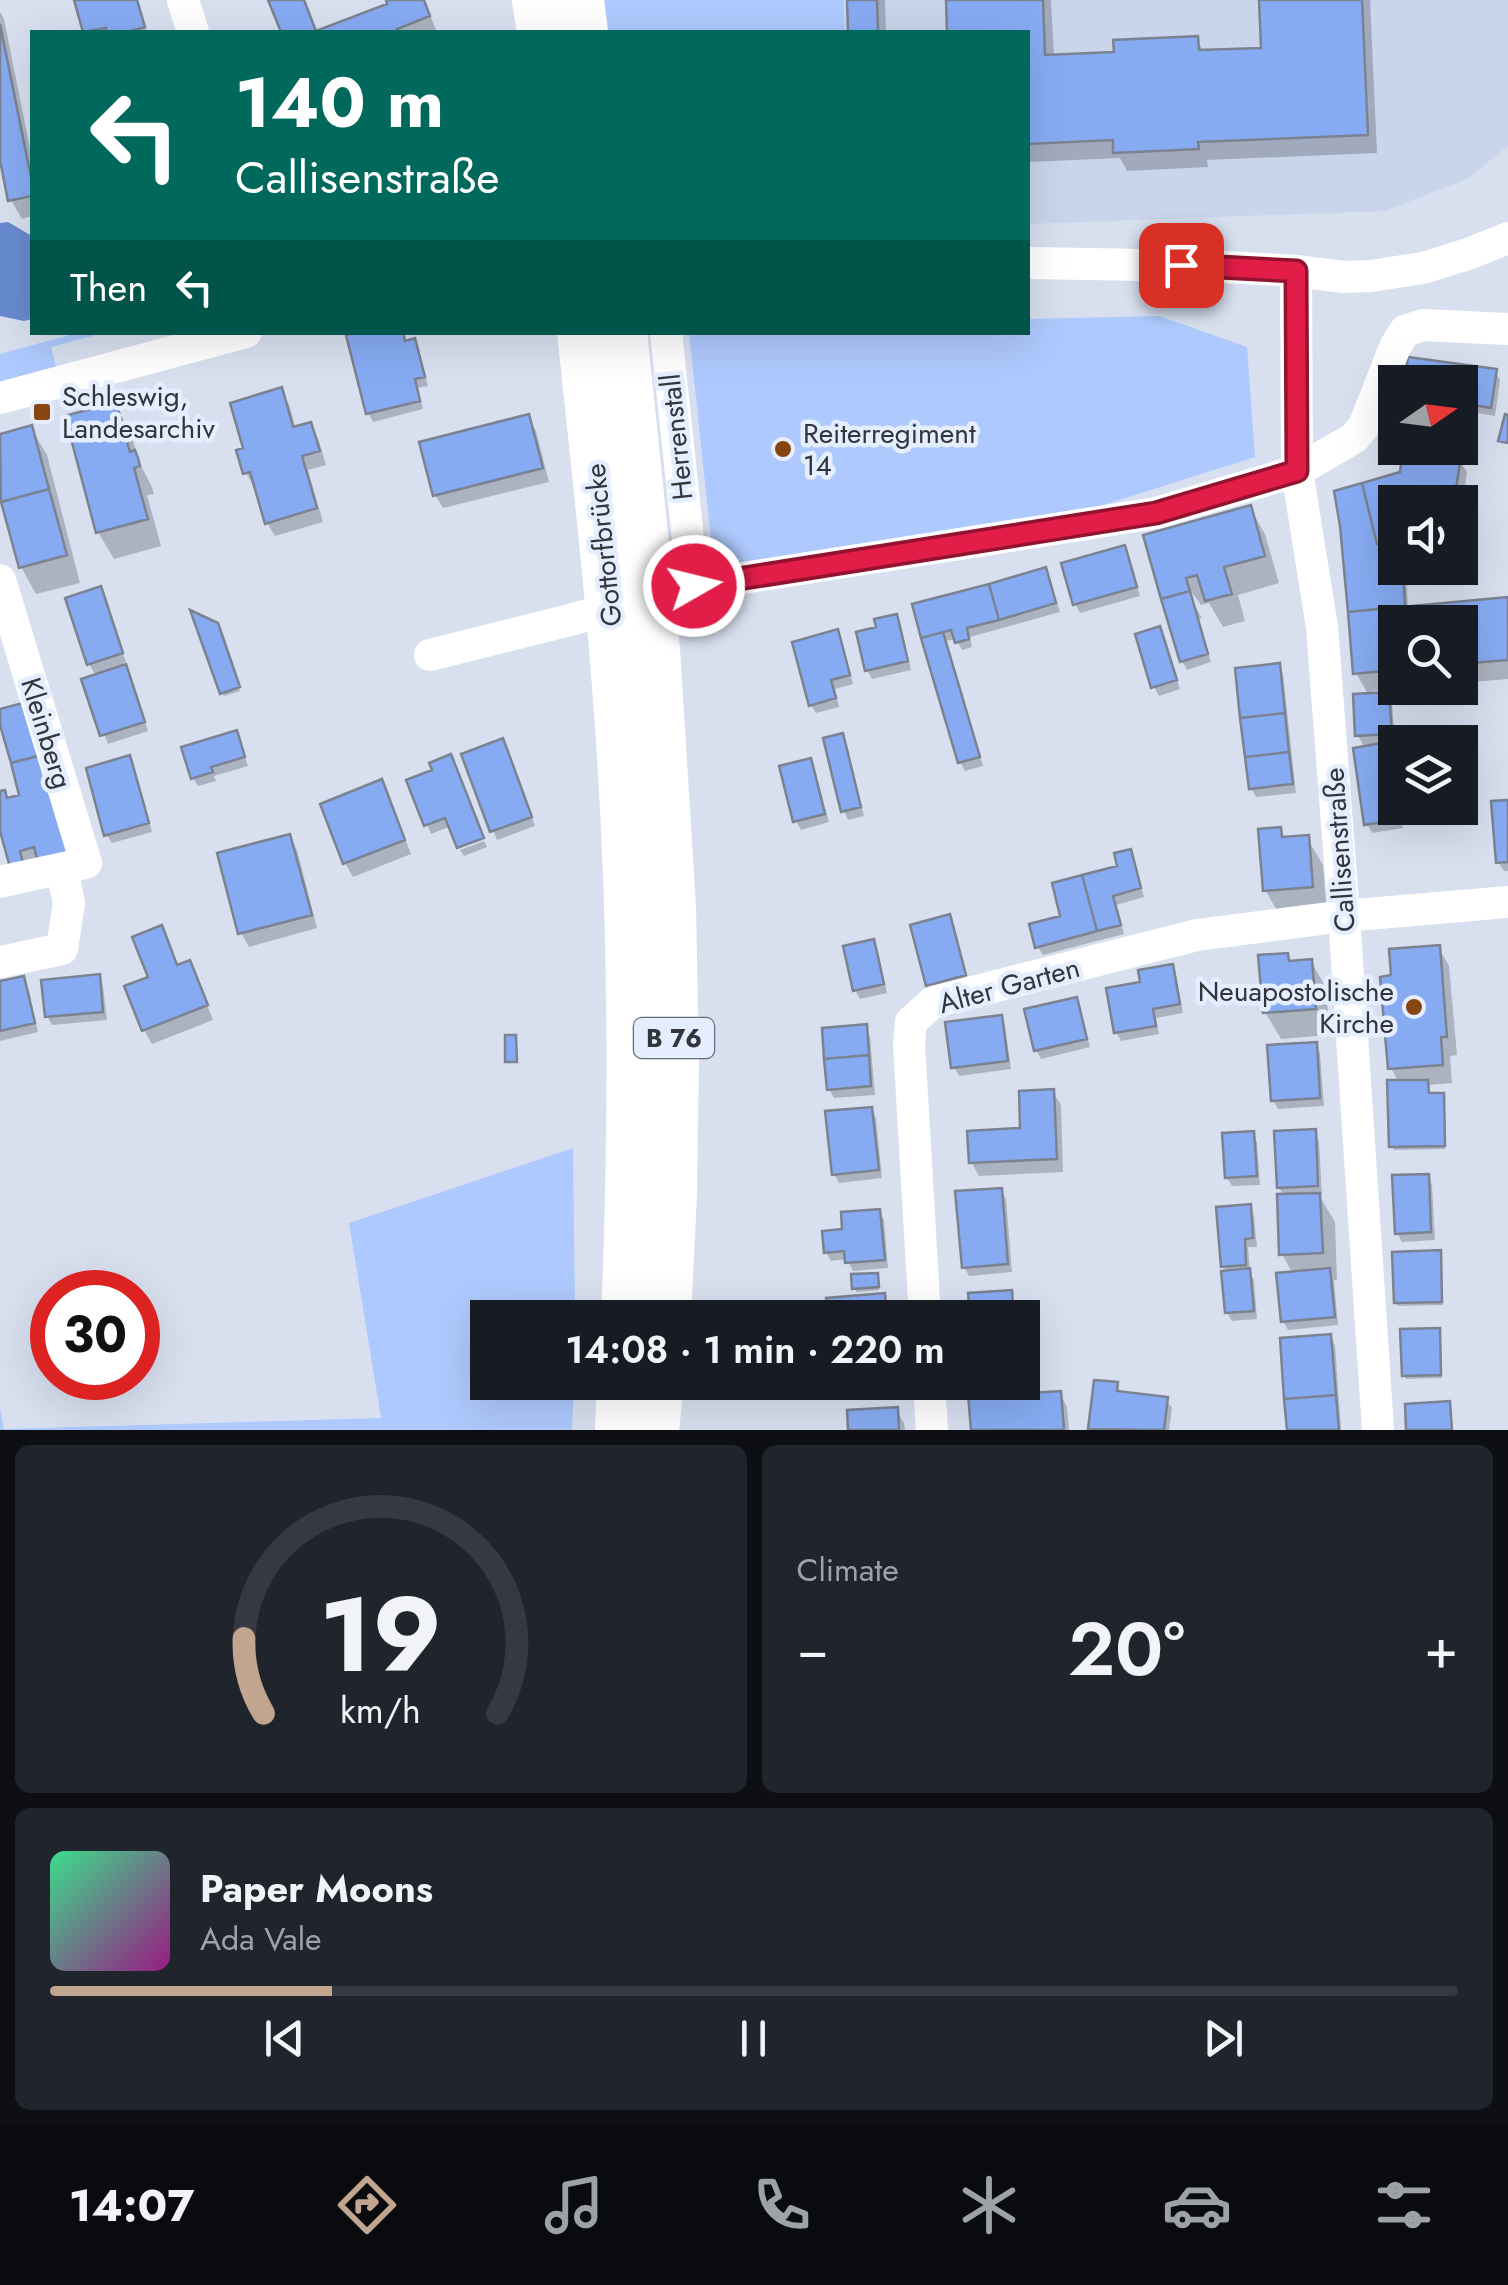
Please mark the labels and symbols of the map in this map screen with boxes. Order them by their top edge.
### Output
pin [1139,223,1224,308]
north arrow [1378,365,1478,465]
street label: Herrenstall [649,372,704,502]
place label: Schleswig, Landesarchiv [62,376,215,449]
marker: Schleswig, Landesarchiv [31,401,53,423]
place label: Reiterregiment 14 [803,413,976,486]
marker: Reiterregiment 14 [772,438,794,460]
street label: Gottorfbrücke [575,462,632,628]
position arrow [642,534,746,638]
street label: Kleinberg [10,673,83,794]
street label: Callisenstraße [1313,766,1366,933]
street label: Alter Garten [934,947,1084,1024]
place label: Neuapostolische Kirche [1198,971,1394,1044]
marker: Neuapostolische Kirche [1403,996,1425,1018]
road number: B 76 [634,1018,714,1058]
speed limit sign: 30 [30,1270,160,1400]

